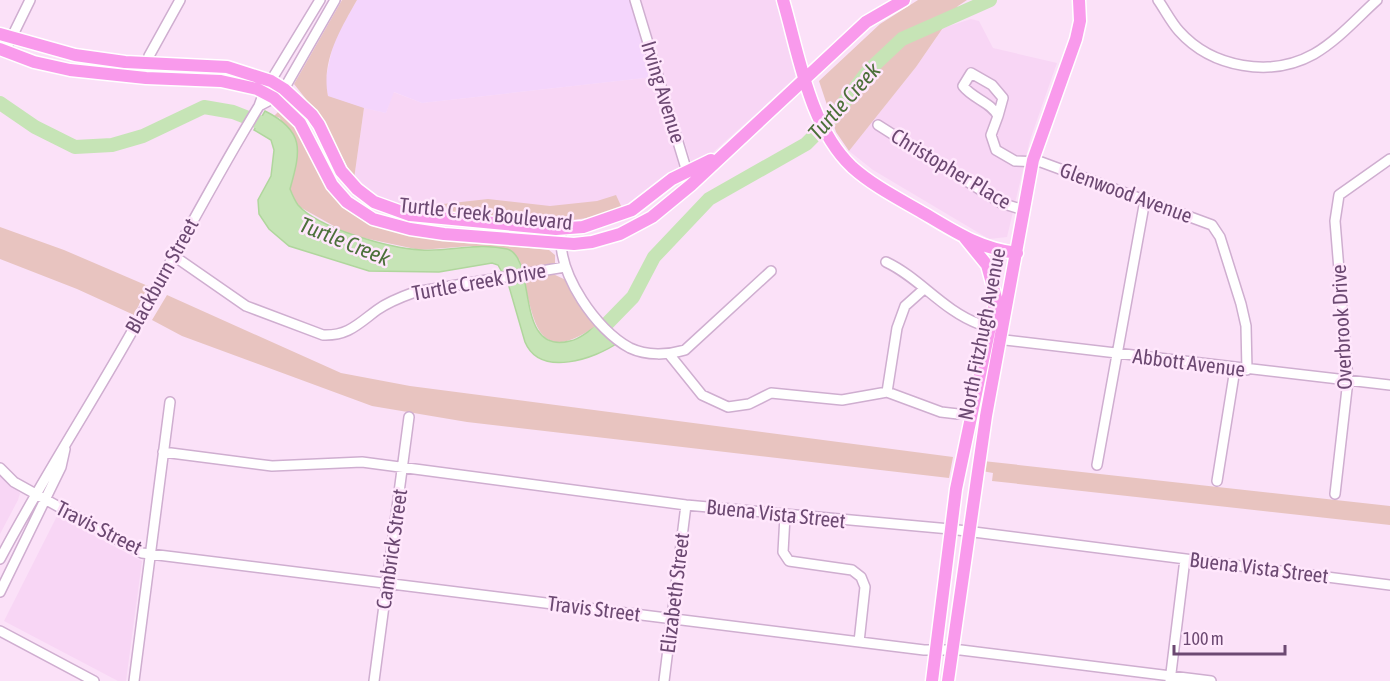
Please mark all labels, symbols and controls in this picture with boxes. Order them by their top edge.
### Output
street label: Irving Avenue [637,38,691,146]
water label: Turtle Creek [802,57,886,145]
street label: Christopher Place [887,123,1016,213]
street label: Glenwood Avenue [1057,157,1196,227]
street label: Turtle Creek Boulevard [398,192,574,234]
water label: Turtle Creek [296,211,394,271]
street label: Blackburn Street [120,214,203,337]
street label: North Fitzhugh Avenue [953,246,1009,422]
street label: Turtle Creek Drive [410,257,548,305]
street label: Overbrook Drive [1326,264,1356,390]
street label: Abbott Avenue [1131,343,1247,381]
street label: Cambrick Street [371,487,411,611]
street label: Buena Vista Street [705,494,847,532]
street label: Travis Street [52,495,146,559]
street label: Elizabeth Street [655,531,693,655]
street label: Buena Vista Street [1188,547,1330,587]
street label: Travis Street [546,590,642,626]
scale bar [1174,618,1285,656]
text: 100 m [1183,628,1224,649]

